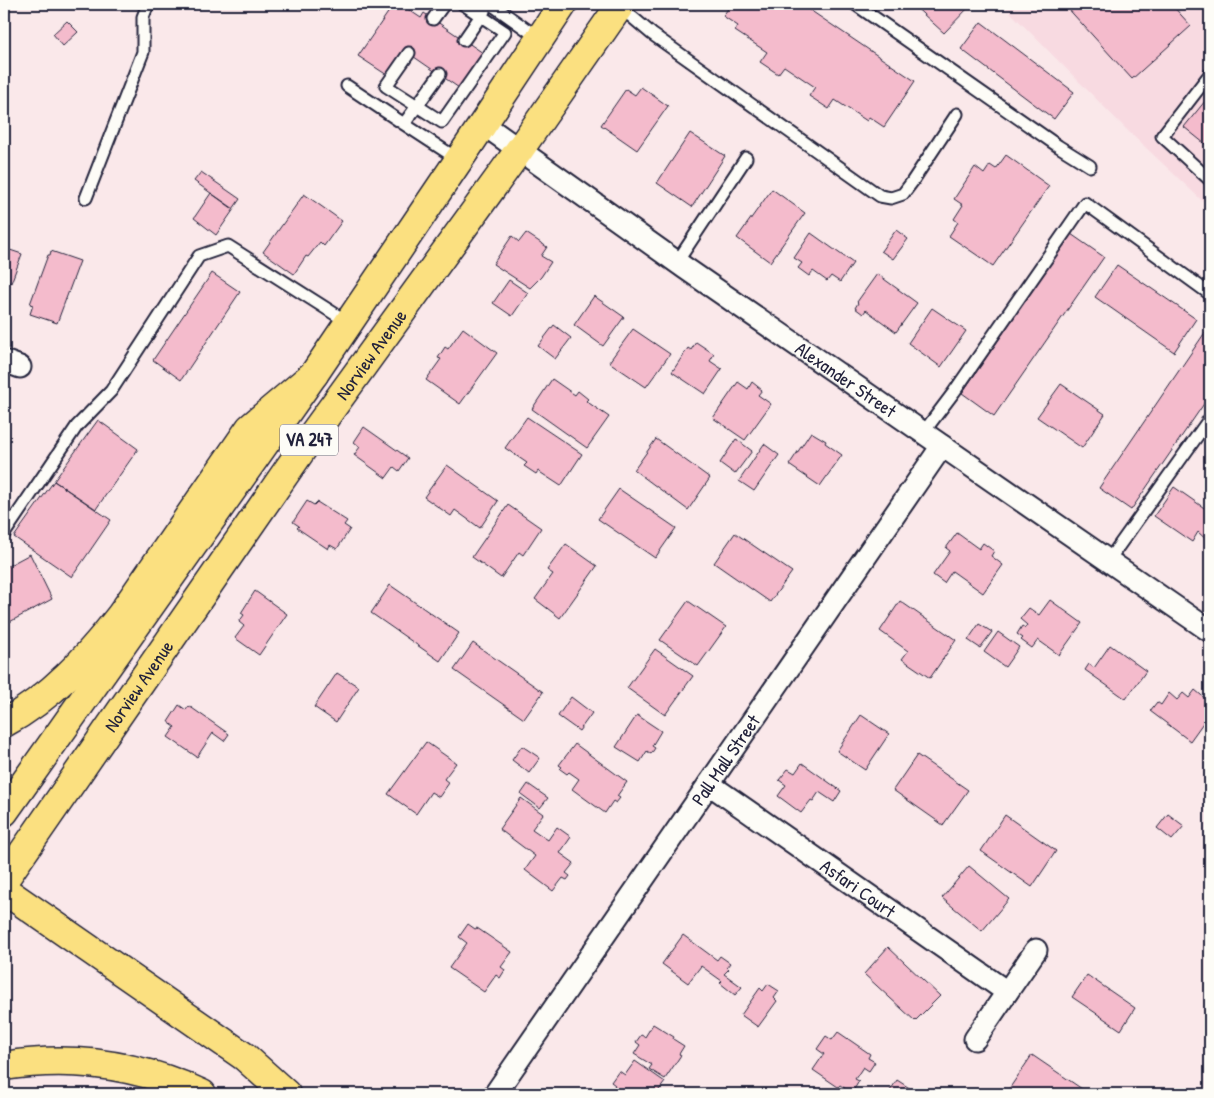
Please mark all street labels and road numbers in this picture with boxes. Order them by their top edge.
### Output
street label: Norview Avenue [329,304,413,405]
street label: Alexander Street [790,335,902,424]
road number: VA 247 [280,424,338,456]
street label: Norview Avenue [97,635,179,737]
street label: Pall Mall Street [685,709,766,810]
street label: Asfari Court [815,853,901,924]

